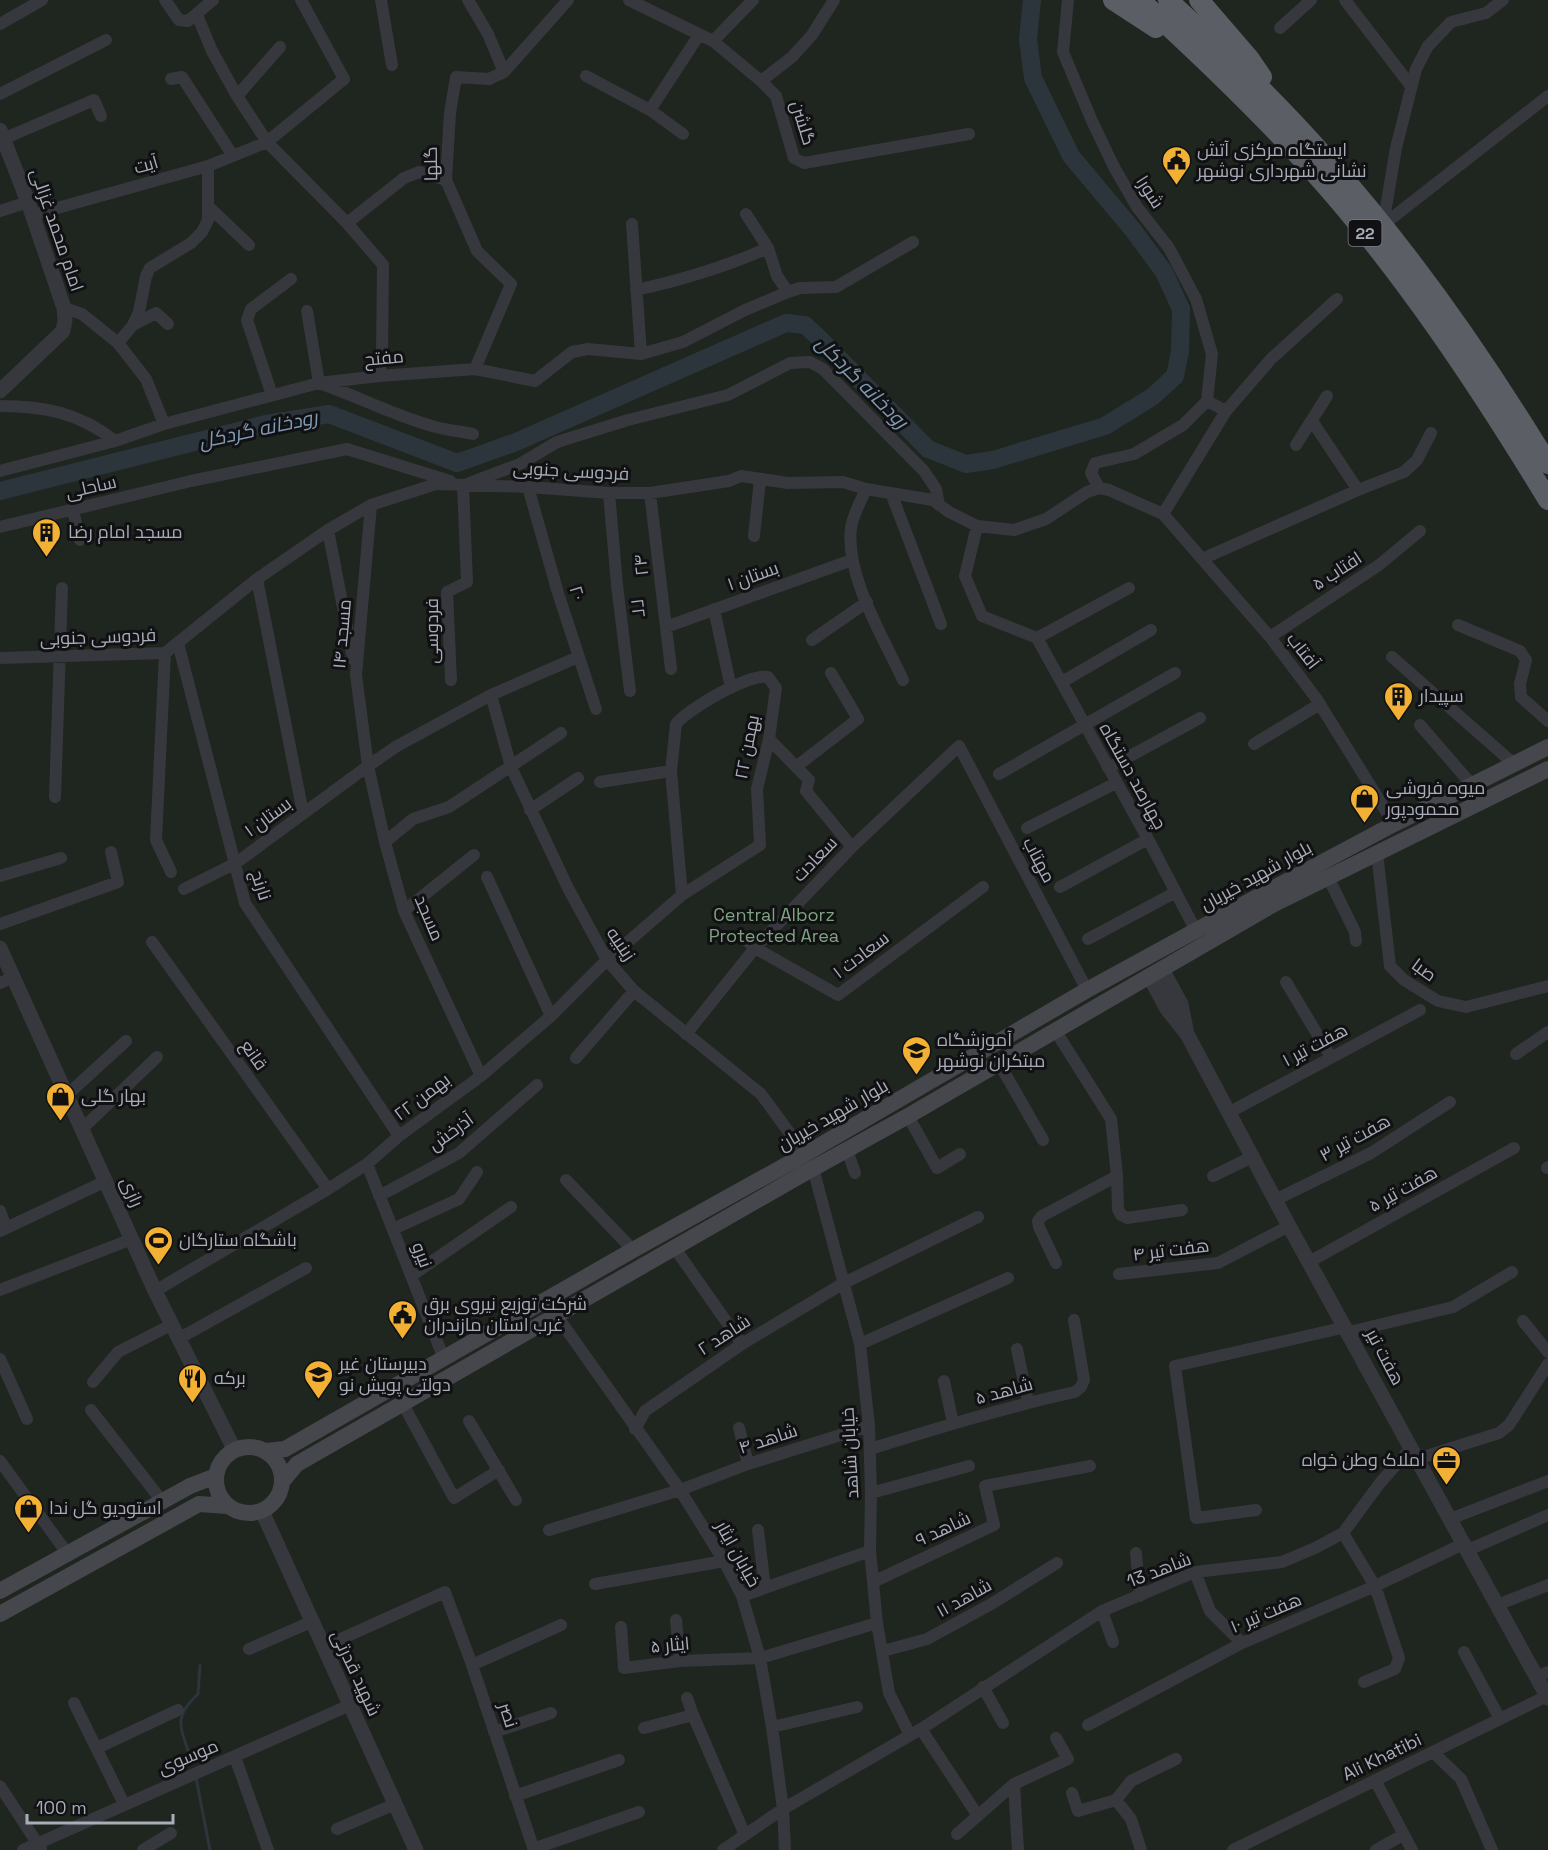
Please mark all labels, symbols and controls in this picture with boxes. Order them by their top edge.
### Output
street label: گلشن [786,98,821,148]
place label: ایستگاه مرکزی آتش نشانی شهرداری نوشهر [1196,138,1367,182]
public building icon: ایستگاه مرکزی آتش نشانی شهرداری نوشهر [1160,144,1192,186]
street label: گلها [419,146,442,182]
street label: آیت [131,150,161,179]
street label: امام محمد غزالی [25,165,89,295]
street label: شورا [1131,171,1170,213]
road number: 22 [1348,220,1382,246]
water label: رودخانه گردکل [810,330,915,435]
street label: مفتح [363,344,405,372]
water label: رودخانه گردکل [196,403,321,454]
street label: فردوسی جنوبی [512,456,630,485]
street label: ساحلی [63,470,119,504]
building icon: مسجد امام رضا [31,516,63,558]
place label: مسجد امام رضا [68,520,183,544]
street label: افتاب ۵ [1307,546,1366,595]
street label: ۲۴ [628,553,653,577]
street label: بستان ۱ [724,556,782,595]
street label: ۲۰ [564,583,591,603]
street label: ۲۲ [626,597,651,619]
street label: مسجد ۱۴ [327,598,356,670]
street label: فردوسی [420,598,443,664]
street label: فردوسی جنوبی [39,623,157,650]
street label: آفتاب [1282,628,1325,674]
building icon: سپیدار [1382,680,1414,722]
place label: سپیدار [1418,684,1464,707]
street label: ۲۲ بهمن [729,713,764,781]
street label: چهارصد دستگاه [1094,718,1172,834]
place label: میوه فروشی محمودپور [1385,776,1485,821]
shop icon: میوه فروشی محمودپور [1349,782,1381,824]
street label: بستان ۱ [239,792,296,841]
street label: سعادت [787,831,842,886]
street label: مهتاب [1018,833,1061,886]
street label: بلوار شهید خیریان [1196,835,1316,916]
street label: نارنج [245,867,277,903]
street label: مسجد [410,891,449,944]
park label: Central Alborz Protected Area [709,903,839,947]
street label: زینبیه [602,922,641,965]
street label: سعادت ۱ [828,926,893,983]
street label: صبا [1407,953,1441,986]
street label: هفت تیر ۱ [1278,1018,1351,1071]
place label: آموزشگاه مبتکران نوشهر [936,1028,1045,1072]
school or university icon: آموزشگاه مبتکران نوشهر [900,1034,932,1076]
street label: قانع [235,1035,273,1075]
street label: ۲۲ بهمن [389,1068,455,1125]
street label: بلوار شهید خیریان [773,1074,892,1156]
shop icon: بهار گلی [44,1080,76,1122]
place label: بهار گلی [81,1084,146,1107]
street label: آذرخش [423,1107,478,1156]
street label: هفت تیر ۳ [1315,1109,1394,1166]
street label: هفت تیر ۵ [1364,1160,1441,1217]
street label: رازی [116,1173,149,1210]
sports icon: باشگاه ستارگان [142,1224,174,1266]
place label: باشگاه ستارگان [179,1228,297,1251]
street label: هفت تیر ۴ [1131,1233,1211,1266]
street label: نیرو [407,1239,438,1271]
place label: شرکت توزیع نیروی برق غرب استان مازندران [424,1292,587,1336]
public building icon: شرکت توزیع نیروی برق غرب استان مازندران [387,1298,419,1340]
street label: شاهد ۲ [693,1309,754,1360]
street label: هفت تیر [1361,1324,1410,1389]
place label: دبیرستان غیر دولتی پویش نو [338,1352,451,1397]
school or university icon: دبیرستان غیر دولتی پویش نو [302,1358,334,1400]
restaurant icon: برکه [177,1362,209,1404]
place label: برکه [214,1366,246,1389]
street label: شاهد ۵ [973,1372,1035,1409]
street label: خیابان شاهد [836,1407,863,1499]
street label: شاهد ۴ [735,1418,800,1459]
office icon: املاک وطن خواه [1430,1444,1462,1486]
place label: املاک وطن خواه [1302,1448,1425,1471]
shop icon: استودیو گل ندا [12,1492,44,1534]
place label: استودیو گل ندا [49,1496,162,1519]
street label: شاهد ۹ [912,1506,974,1551]
street label: خیابان ایثار [710,1516,766,1591]
street label: شاهد 13 [1123,1547,1194,1592]
street label: شاهد ۱۱ [932,1573,996,1622]
street label: هفت تیر ۱۰ [1227,1587,1305,1638]
street label: شهید قدرتی [327,1626,386,1719]
street label: ایثار ۵ [649,1631,691,1658]
street label: نصر [493,1698,523,1730]
street label: Ali Khatibi [1338,1728,1425,1786]
street label: موسوی [154,1734,221,1780]
scale bar [27,1787,172,1825]
text: 100 m [36,1796,87,1819]

